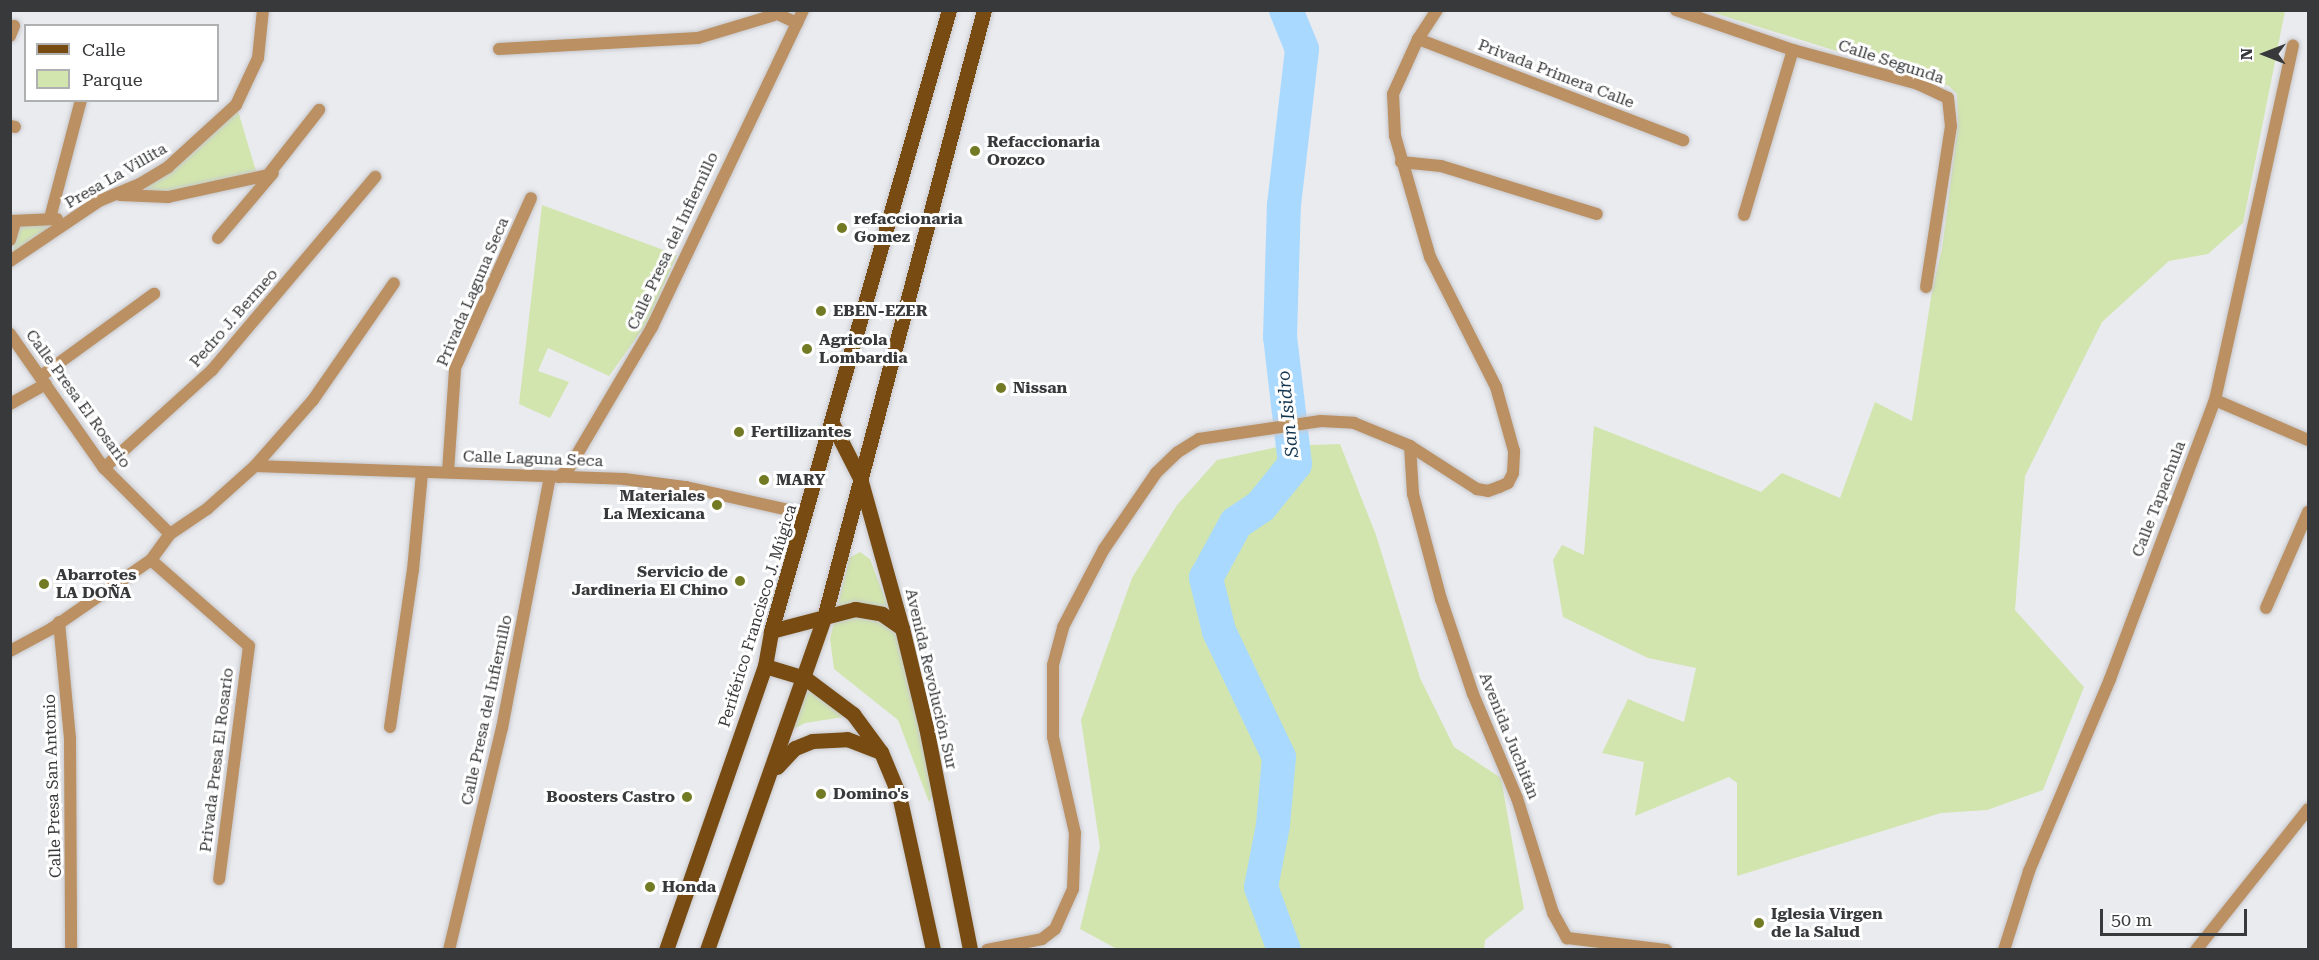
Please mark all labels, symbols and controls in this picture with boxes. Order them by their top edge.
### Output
legend [24,24,219,102]
north arrow [2235,24,2295,84]
street label: Privada Primera Calle [1475,35,1637,113]
street label: Calle Segunda [1836,36,1946,88]
text: Calle [82,39,126,60]
text: N [2237,48,2256,60]
text: Parque [82,69,143,90]
place label: Refaccionaria Orozco [987,132,1100,170]
street label: Presa La Villita [62,139,170,213]
marker: Refaccionaria Orozco [968,144,982,158]
street label: Calle Presa del Infiernillo [623,149,723,333]
place label: refaccionaria Gomez [854,209,963,247]
street label: Privada Laguna Seca [433,215,513,369]
marker: refaccionaria Gomez [835,221,849,235]
street label: Pedro J. Bermeo [186,265,282,371]
place label: EBEN-EZER [833,301,928,321]
marker: EBEN-EZER [814,304,828,318]
street label: Calle Presa El Rosario [21,326,135,472]
place label: Agricola Lombardia [819,330,908,368]
marker: Agricola Lombardia [800,342,814,356]
water label: San Isidro [1273,370,1303,458]
place label: Nissan [1013,378,1067,398]
marker: Nissan [994,381,1008,395]
place label: Fertilizantes [751,422,852,442]
marker: Fertilizantes [732,425,746,439]
street label: Calle Tapachula [2128,438,2190,560]
street label: Calle Laguna Seca [463,447,603,471]
place label: MARY [776,470,825,490]
marker: MARY [757,473,771,487]
place label: Materiales La Mexicana [603,486,705,524]
marker: Materiales La Mexicana [710,498,724,512]
street label: Periférico Francisco J. Múgica [715,502,801,730]
place label: Servicio de Jardineria El Chino [572,562,728,600]
place label: Abarrotes LA DOÑA [56,565,136,603]
marker: Servicio de Jardineria El Chino [733,574,747,588]
marker: Abarrotes LA DOÑA [37,577,51,591]
street label: Avenida Revolución Sur [901,587,961,771]
street label: Calle Presa del Infiernillo [457,613,517,807]
street label: Privada Presa El Rosario [196,667,238,853]
street label: Avenida Juchitán [1475,670,1543,802]
street label: Calle Presa San Antonio [40,694,66,878]
place label: Domino's [833,784,909,804]
place label: Boosters Castro [546,787,675,807]
marker: Domino's [814,787,828,801]
marker: Boosters Castro [680,790,694,804]
place label: Honda [662,877,716,897]
marker: Honda [643,880,657,894]
scale bar [2103,897,2250,935]
place label: Iglesia Virgen de la Salud [1771,904,1883,942]
text: 50 m [2111,909,2152,930]
marker: Iglesia Virgen de la Salud [1752,916,1766,930]

